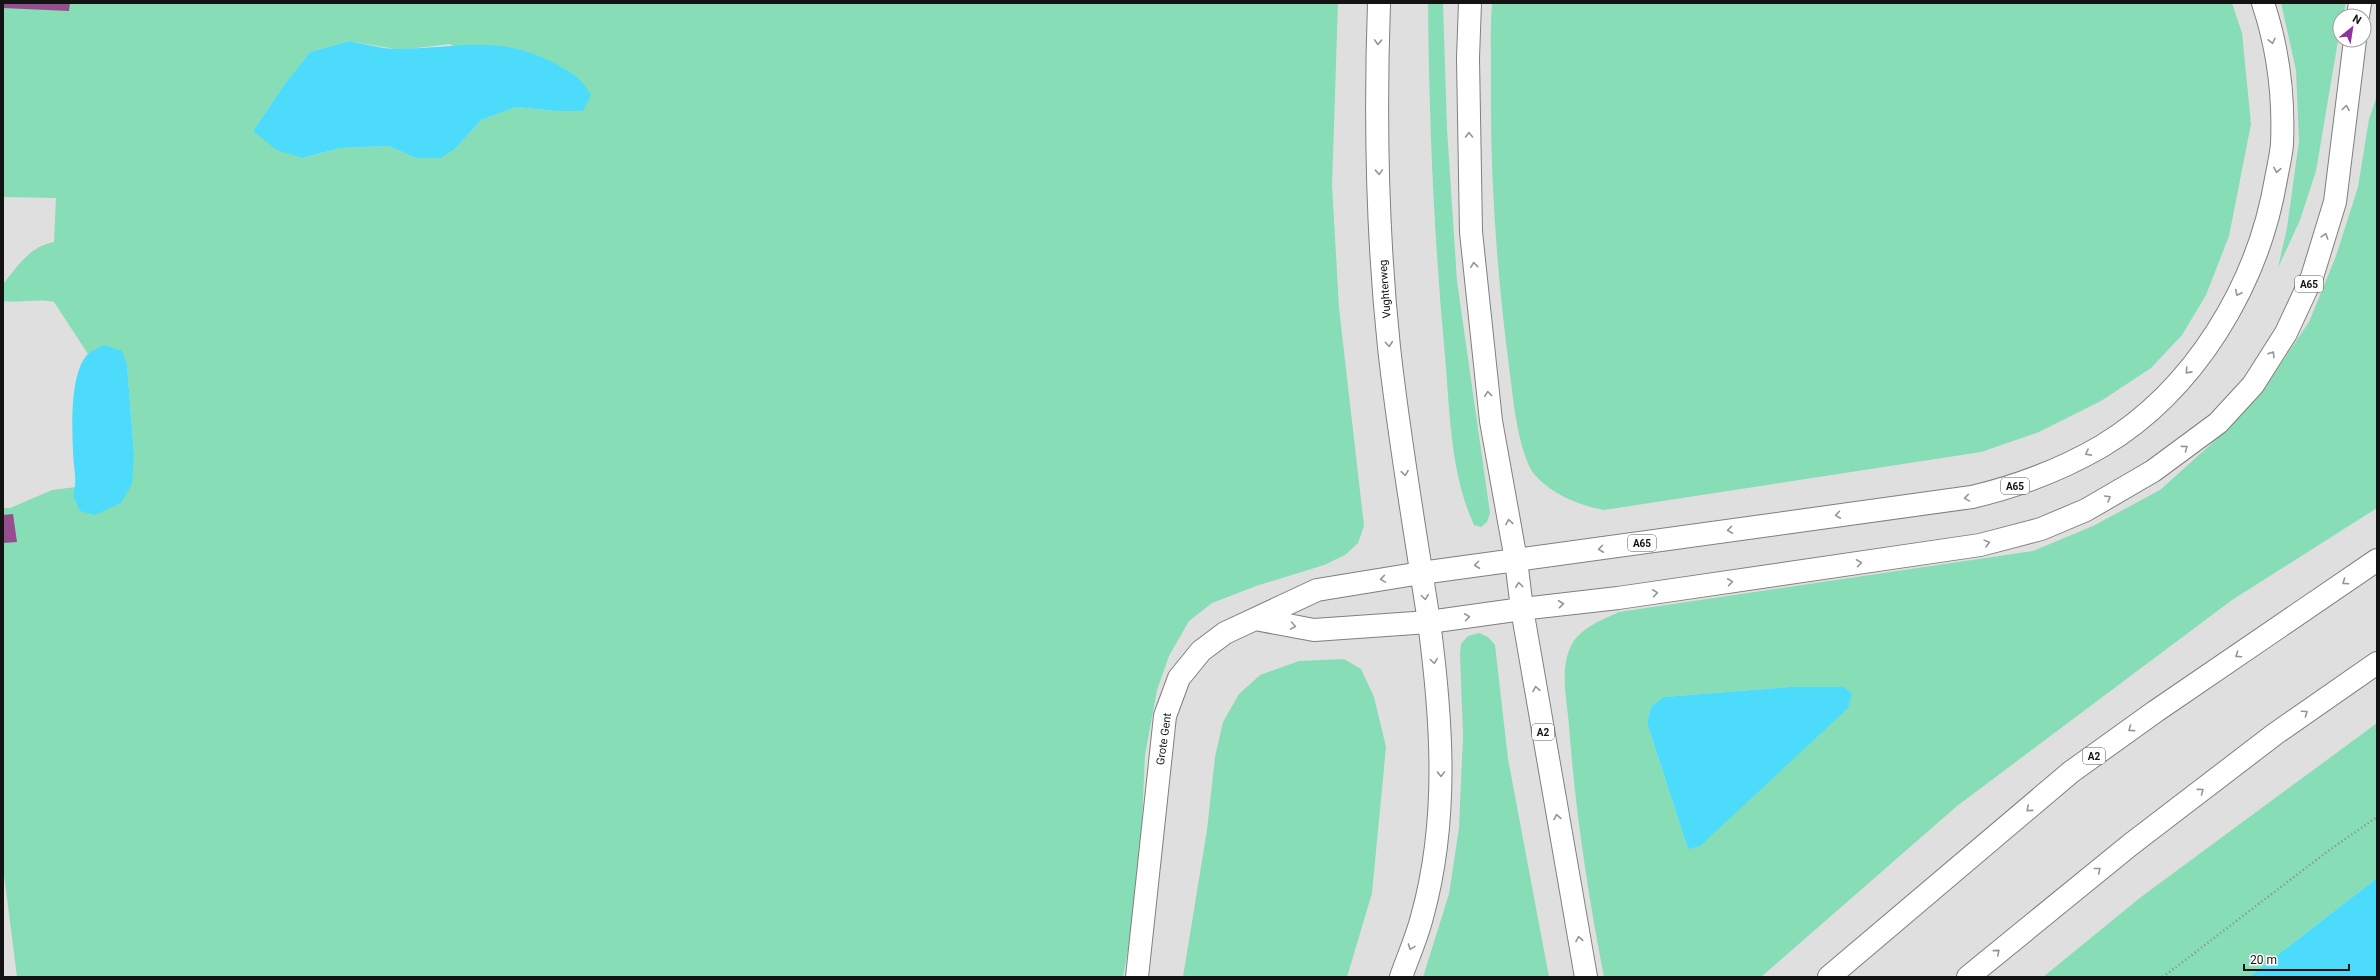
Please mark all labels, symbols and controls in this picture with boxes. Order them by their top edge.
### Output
north arrow [2332,8,2372,48]
text: N [2350,12,2364,27]
one-way arrow [2268,38,2276,44]
one-way arrow [1374,39,1382,45]
one-way arrow [2341,105,2350,111]
one-way arrow [1465,132,1473,138]
one-way arrow [2273,167,2282,173]
one-way arrow [1375,169,1384,175]
one-way arrow [2320,233,2329,240]
street label: Vughterweg [1376,259,1394,319]
one-way arrow [1470,262,1479,268]
road number: A65 [2295,276,2323,292]
one-way arrow [2235,288,2243,296]
one-way arrow [1384,341,1393,347]
one-way arrow [2268,351,2275,358]
one-way arrow [2186,366,2193,374]
one-way arrow [1484,391,1493,397]
one-way arrow [2180,446,2187,453]
one-way arrow [2085,449,2093,456]
one-way arrow [1400,469,1409,476]
road number: A65 [2001,478,2029,494]
one-way arrow [1964,493,1970,502]
one-way arrow [2104,495,2112,502]
one-way arrow [1835,510,1841,519]
one-way arrow [1505,519,1514,525]
one-way arrow [1727,525,1733,534]
road number: A65 [1628,535,1656,551]
one-way arrow [1984,539,1991,548]
one-way arrow [1598,544,1605,553]
one-way arrow [1856,559,1862,568]
one-way arrow [1474,560,1480,569]
one-way arrow [1380,574,1386,583]
one-way arrow [2342,577,2349,585]
one-way arrow [1727,578,1733,587]
one-way arrow [1515,581,1524,588]
one-way arrow [1652,589,1658,598]
one-way arrow [1420,594,1429,600]
one-way arrow [1558,600,1564,609]
one-way arrow [1464,613,1470,622]
one-way arrow [1290,621,1296,630]
one-way arrow [2235,650,2242,657]
one-way arrow [1429,658,1438,664]
one-way arrow [1532,686,1540,692]
one-way arrow [2301,711,2308,718]
street label: Grote Gent [1154,712,1174,766]
road number: A2 [1532,724,1554,740]
one-way arrow [2128,725,2135,732]
road number: A2 [2083,748,2105,764]
one-way arrow [1437,771,1445,777]
one-way arrow [2197,788,2204,795]
one-way arrow [2026,805,2033,812]
one-way arrow [1554,814,1562,820]
one-way arrow [2094,868,2101,875]
one-way arrow [1575,935,1584,942]
one-way arrow [1408,944,1416,951]
scale bar [2244,946,2349,972]
one-way arrow [1993,949,2000,956]
text: 20 m [2250,953,2277,967]

